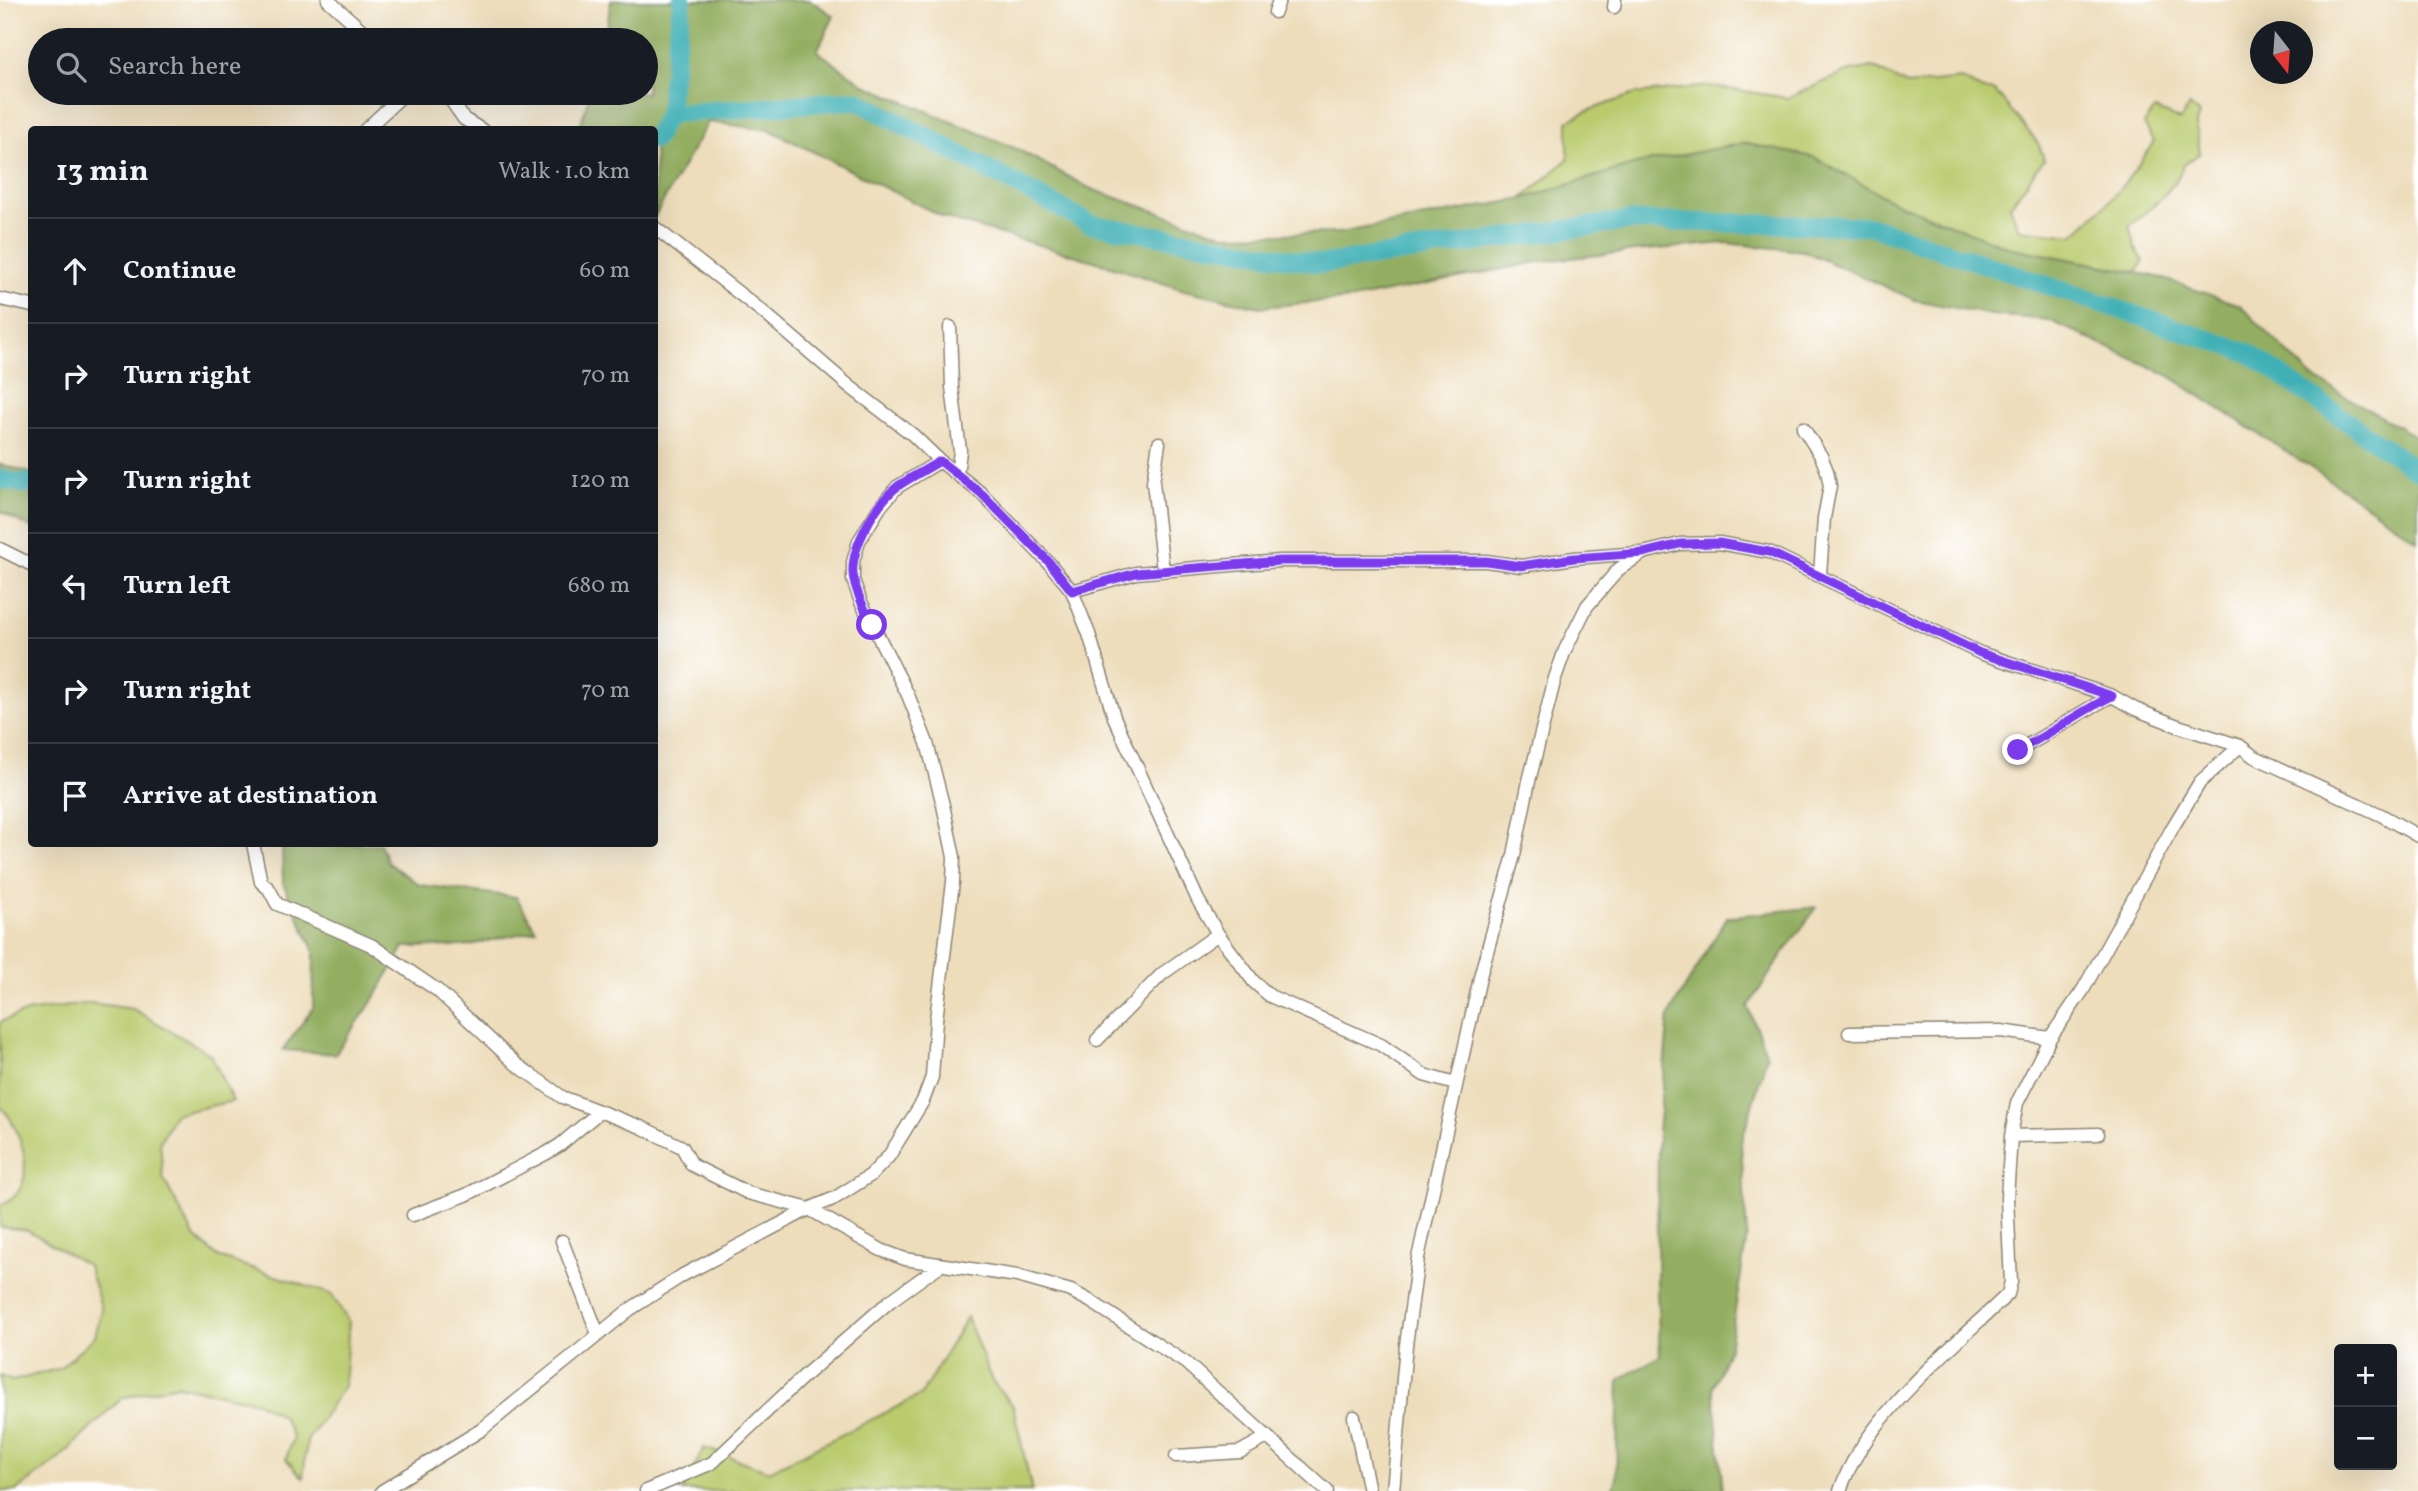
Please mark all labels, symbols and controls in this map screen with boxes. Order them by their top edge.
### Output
north arrow [2250,21,2313,84]
search box [28,28,658,105]
icon: search [52,48,90,86]
text: Search here [108,49,241,85]
text: 13 min [56,151,149,193]
text: Walk · 1.0 km [498,156,630,188]
icon: ahead [56,252,94,290]
text: Continue [123,253,236,289]
text: 60 m [580,255,630,287]
icon: right [56,357,94,395]
text: Turn right [123,358,251,394]
text: 70 m [581,360,630,392]
icon: right [56,462,94,500]
text: Turn right [123,463,251,499]
text: 120 m [570,465,630,497]
icon: left [56,567,94,605]
text: Turn left [123,568,231,604]
text: 680 m [568,570,630,602]
route start [856,609,887,640]
icon: right [56,672,94,710]
text: Turn right [123,673,251,709]
text: 70 m [581,675,630,707]
route end [2002,734,2033,765]
icon: arrive [56,777,94,815]
text: Arrive at destination [123,778,378,814]
map controls [2334,1344,2397,1470]
button: + [2334,1344,2397,1407]
button: − [2334,1407,2397,1470]

